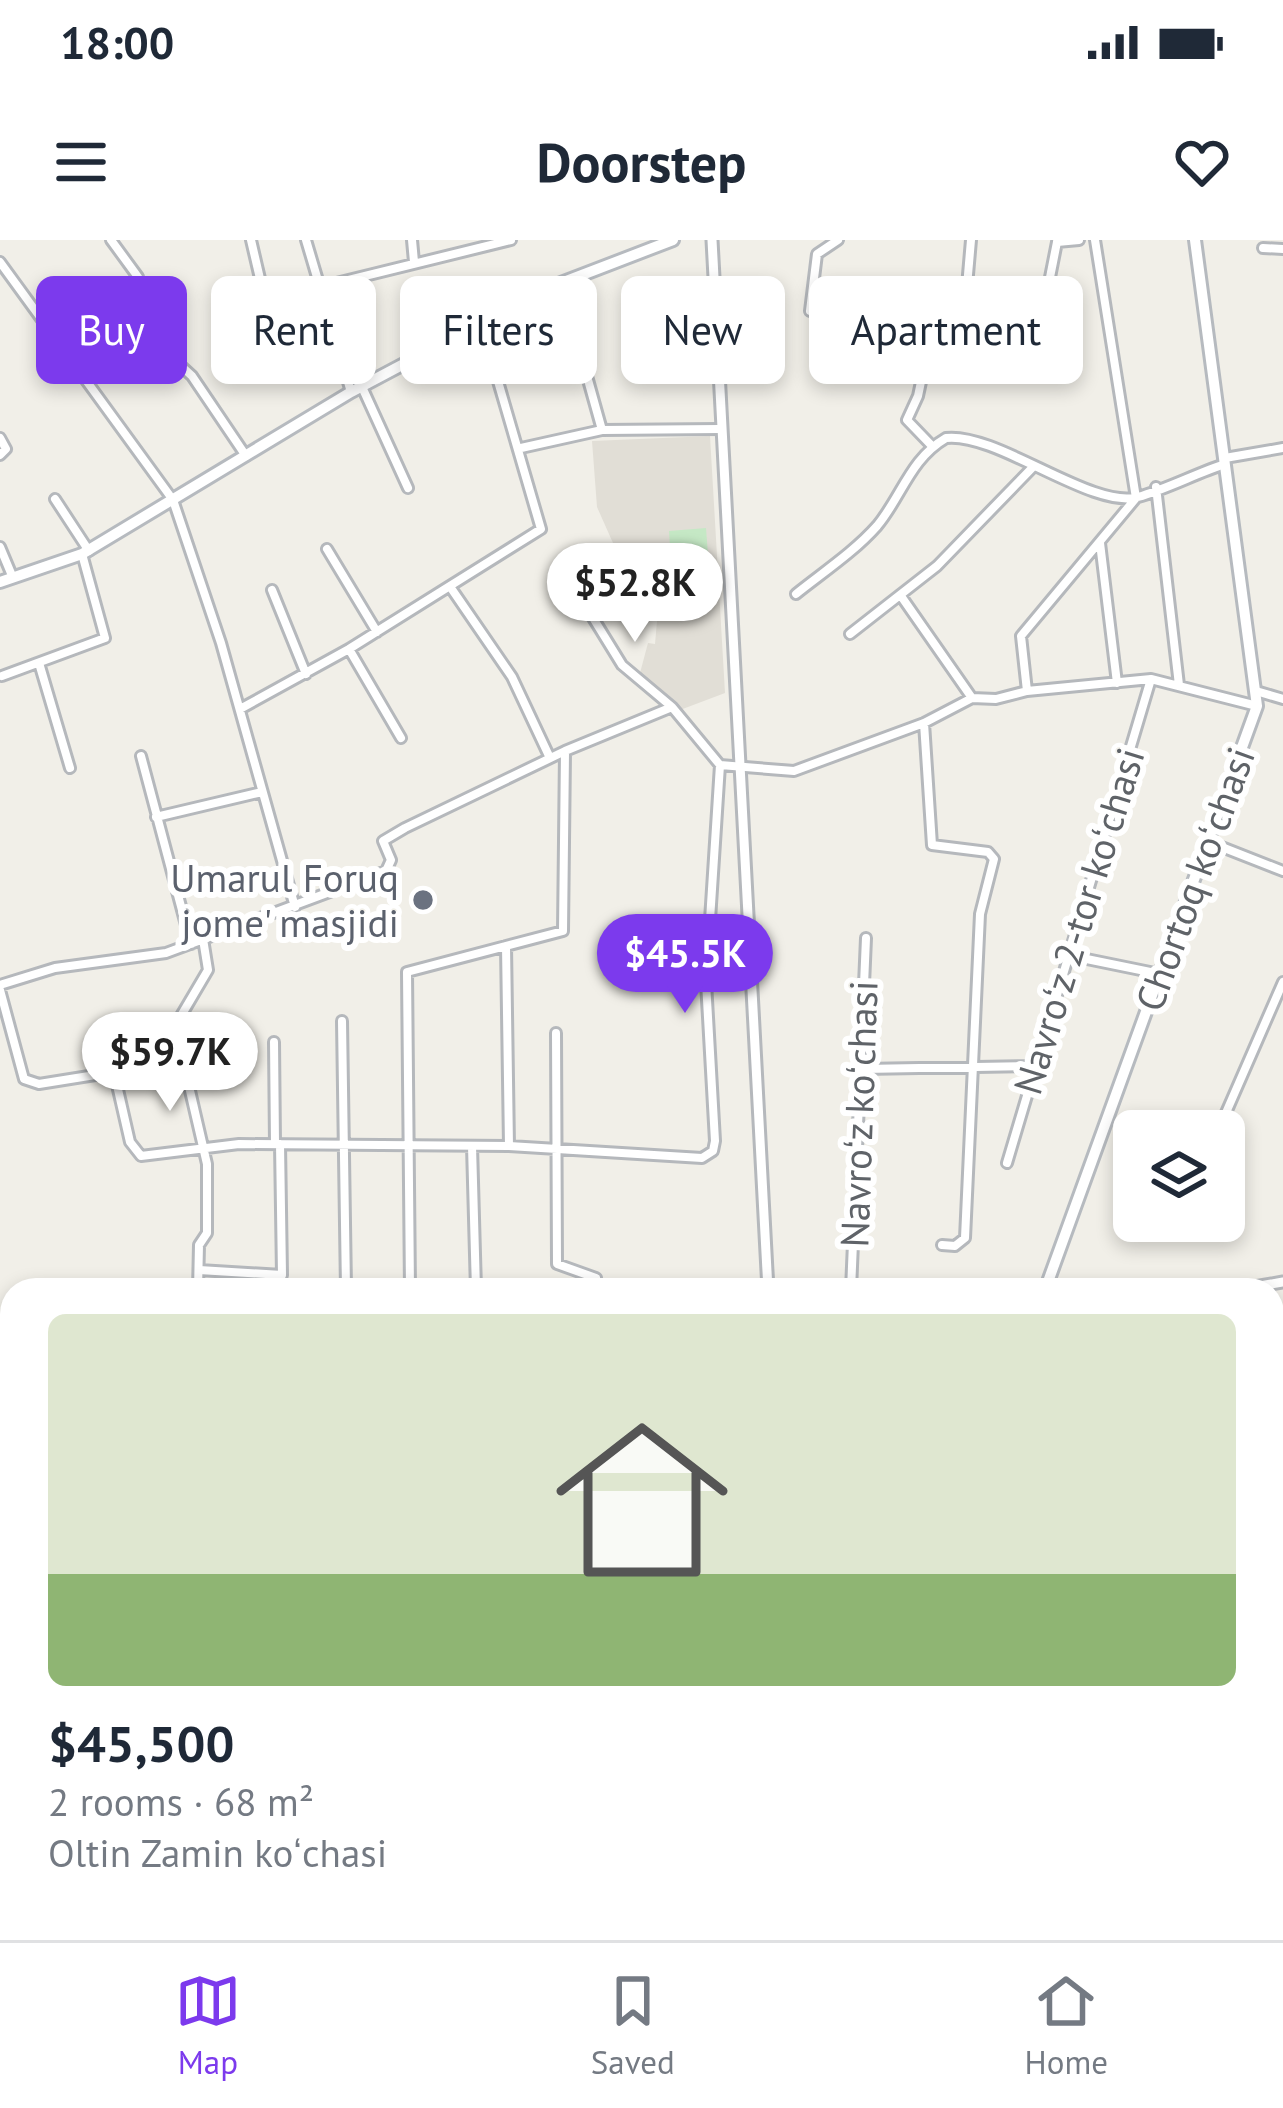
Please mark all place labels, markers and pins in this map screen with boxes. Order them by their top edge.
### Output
pin: $52.8K [537,543,733,645]
place label: Umarul Foruq jome' masjidi [170,852,399,948]
marker: Umarul Foruq jome' masjidi [410,887,436,913]
pin: $45.5K [587,914,783,1016]
pin: $59.7K [72,1012,268,1114]

